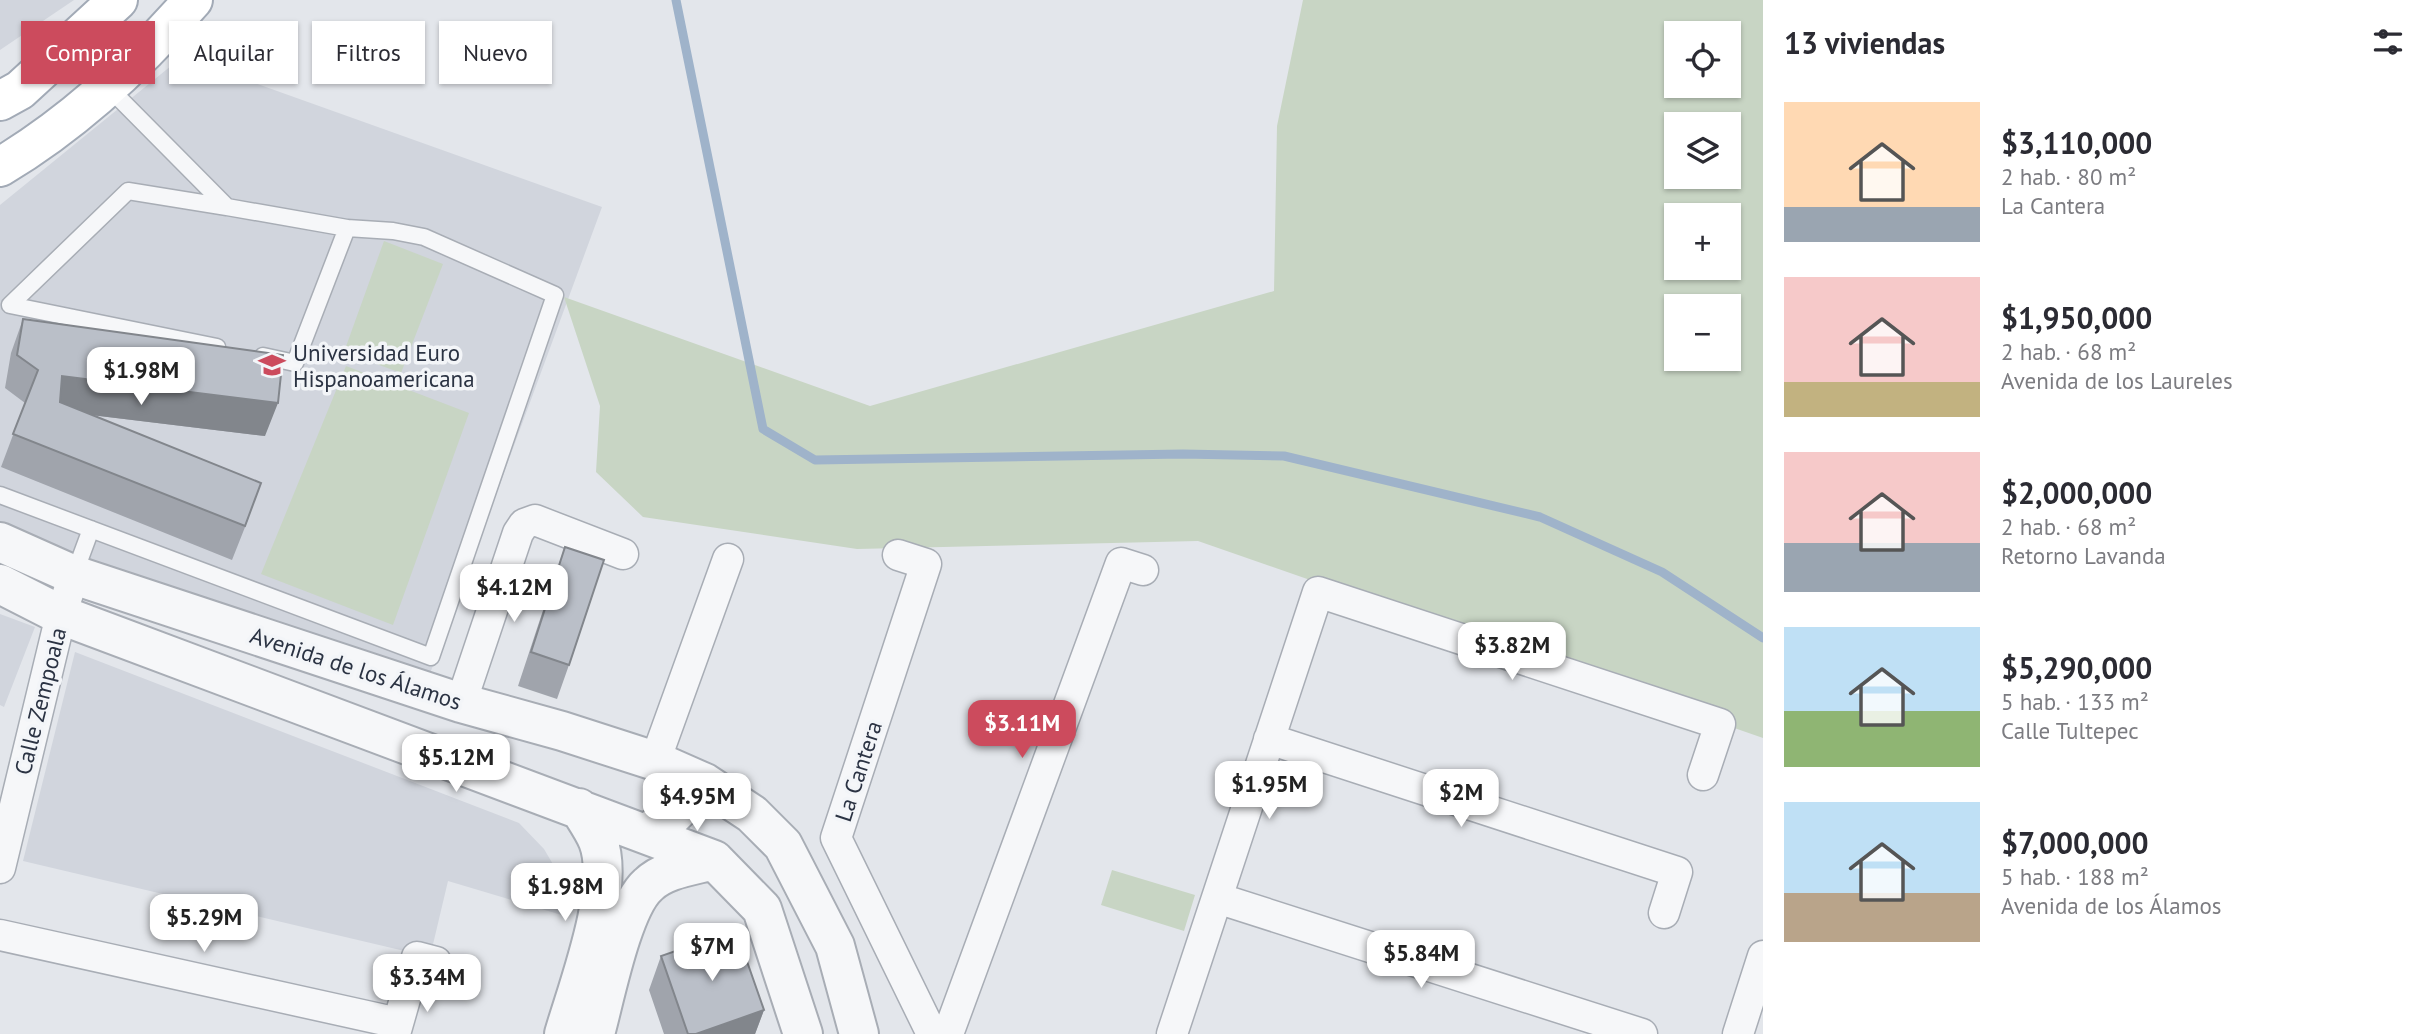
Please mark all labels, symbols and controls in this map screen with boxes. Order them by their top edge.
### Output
chip: Comprar [21,21,155,84]
chip: Alquilar [169,21,298,84]
chip: Filtros [312,21,425,84]
chip: Nuevo [439,21,552,84]
map controls [1664,21,1741,371]
button: locate [1664,21,1741,98]
text: 13 viviendas [1784,23,1945,62]
icon: filters [2369,23,2407,61]
button: layers [1664,112,1741,189]
text: $3,110,000 [2001,123,2152,162]
icon: home [1840,130,1924,214]
text: 2 hab. · 80 m² [2001,162,2136,191]
text: La Cantera [2001,191,2105,220]
button: + [1664,203,1741,280]
button: − [1664,294,1741,371]
text: $1,950,000 [2001,298,2152,337]
icon: home [1840,305,1924,389]
text: 2 hab. · 68 m² [2001,337,2136,366]
place label: Universidad Euro Hispanoamericana [293,338,475,393]
pin: $1.98M [84,348,198,407]
school or university icon: Universidad Euro Hispanoamericana [257,350,287,380]
text: $1.98M [103,355,179,384]
text: Avenida de los Laureles [2001,366,2233,395]
text: $2,000,000 [2001,473,2152,512]
icon: home [1840,480,1924,564]
text: 2 hab. · 68 m² [2001,512,2136,541]
text: Retorno Lavanda [2001,541,2166,570]
pin: $4.12M [457,564,571,624]
text: $4.12M [476,572,552,601]
street label: Avenida de los Álamos [247,620,465,716]
pin: $3.82M [1455,622,1569,682]
street label: Calle Zempoala [8,624,72,778]
text: $3.82M [1474,630,1550,659]
text: $5,290,000 [2001,648,2152,687]
icon: home [1840,655,1924,739]
text: 5 hab. · 133 m² [2001,687,2149,716]
pin: $3.11M [965,700,1079,760]
text: $3.11M [984,708,1060,737]
text: Calle Tultepec [2001,716,2139,745]
street label: La Cantera [828,717,888,825]
pin: $5.12M [399,734,513,794]
text: $5.12M [418,742,494,771]
pin: $1.95M [1212,762,1326,821]
text: $1.95M [1231,769,1307,798]
pin: $2M [1427,770,1495,829]
pin: $4.95M [640,774,754,833]
text: $2M [1439,777,1483,806]
text: $4.95M [659,781,735,810]
text: $7,000,000 [2001,823,2149,862]
icon: home [1840,830,1924,914]
text: 5 hab. · 188 m² [2001,862,2149,891]
pin: $1.98M [508,864,622,923]
text: $1.98M [527,871,603,900]
text: Avenida de los Álamos [2001,891,2221,920]
pin: $5.29M [147,894,261,954]
text: $5.29M [166,902,242,931]
pin: $7M [678,923,746,983]
pin: $5.84M [1364,930,1478,990]
text: $7M [690,931,734,960]
text: $5.84M [1383,938,1459,967]
pin: $3.34M [370,954,484,1014]
text: $3.34M [389,962,465,991]

